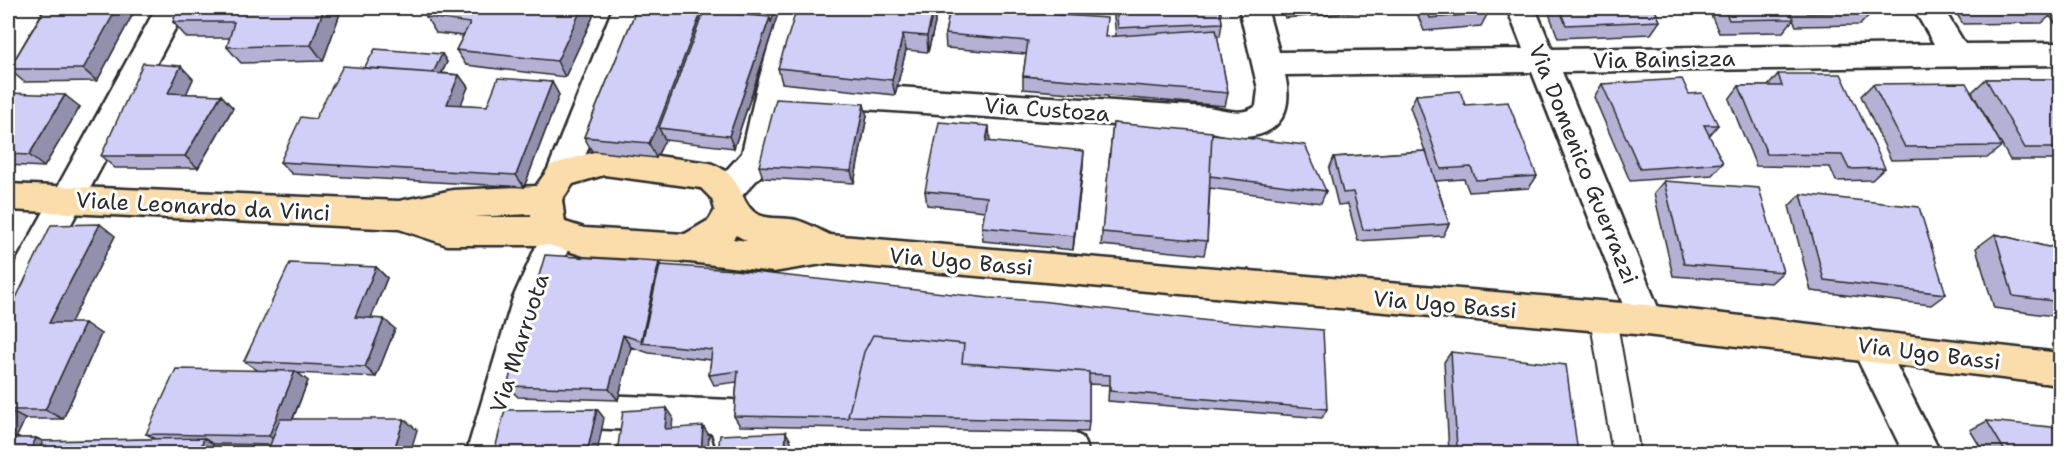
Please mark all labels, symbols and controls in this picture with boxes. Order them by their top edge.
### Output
street label: Via Domenico Guerrazzi [1522,40,1645,288]
street label: Via Bainsizza [1593,44,1736,75]
street label: Via Custoza [983,91,1111,128]
street label: Viale Leonardo da Vinci [75,185,331,228]
street label: Via Ugo Bassi [888,241,1034,282]
street label: Via Marruota [483,270,556,416]
street label: Via Ugo Bassi [1372,284,1518,325]
street label: Via Ugo Bassi [1856,330,2002,377]

